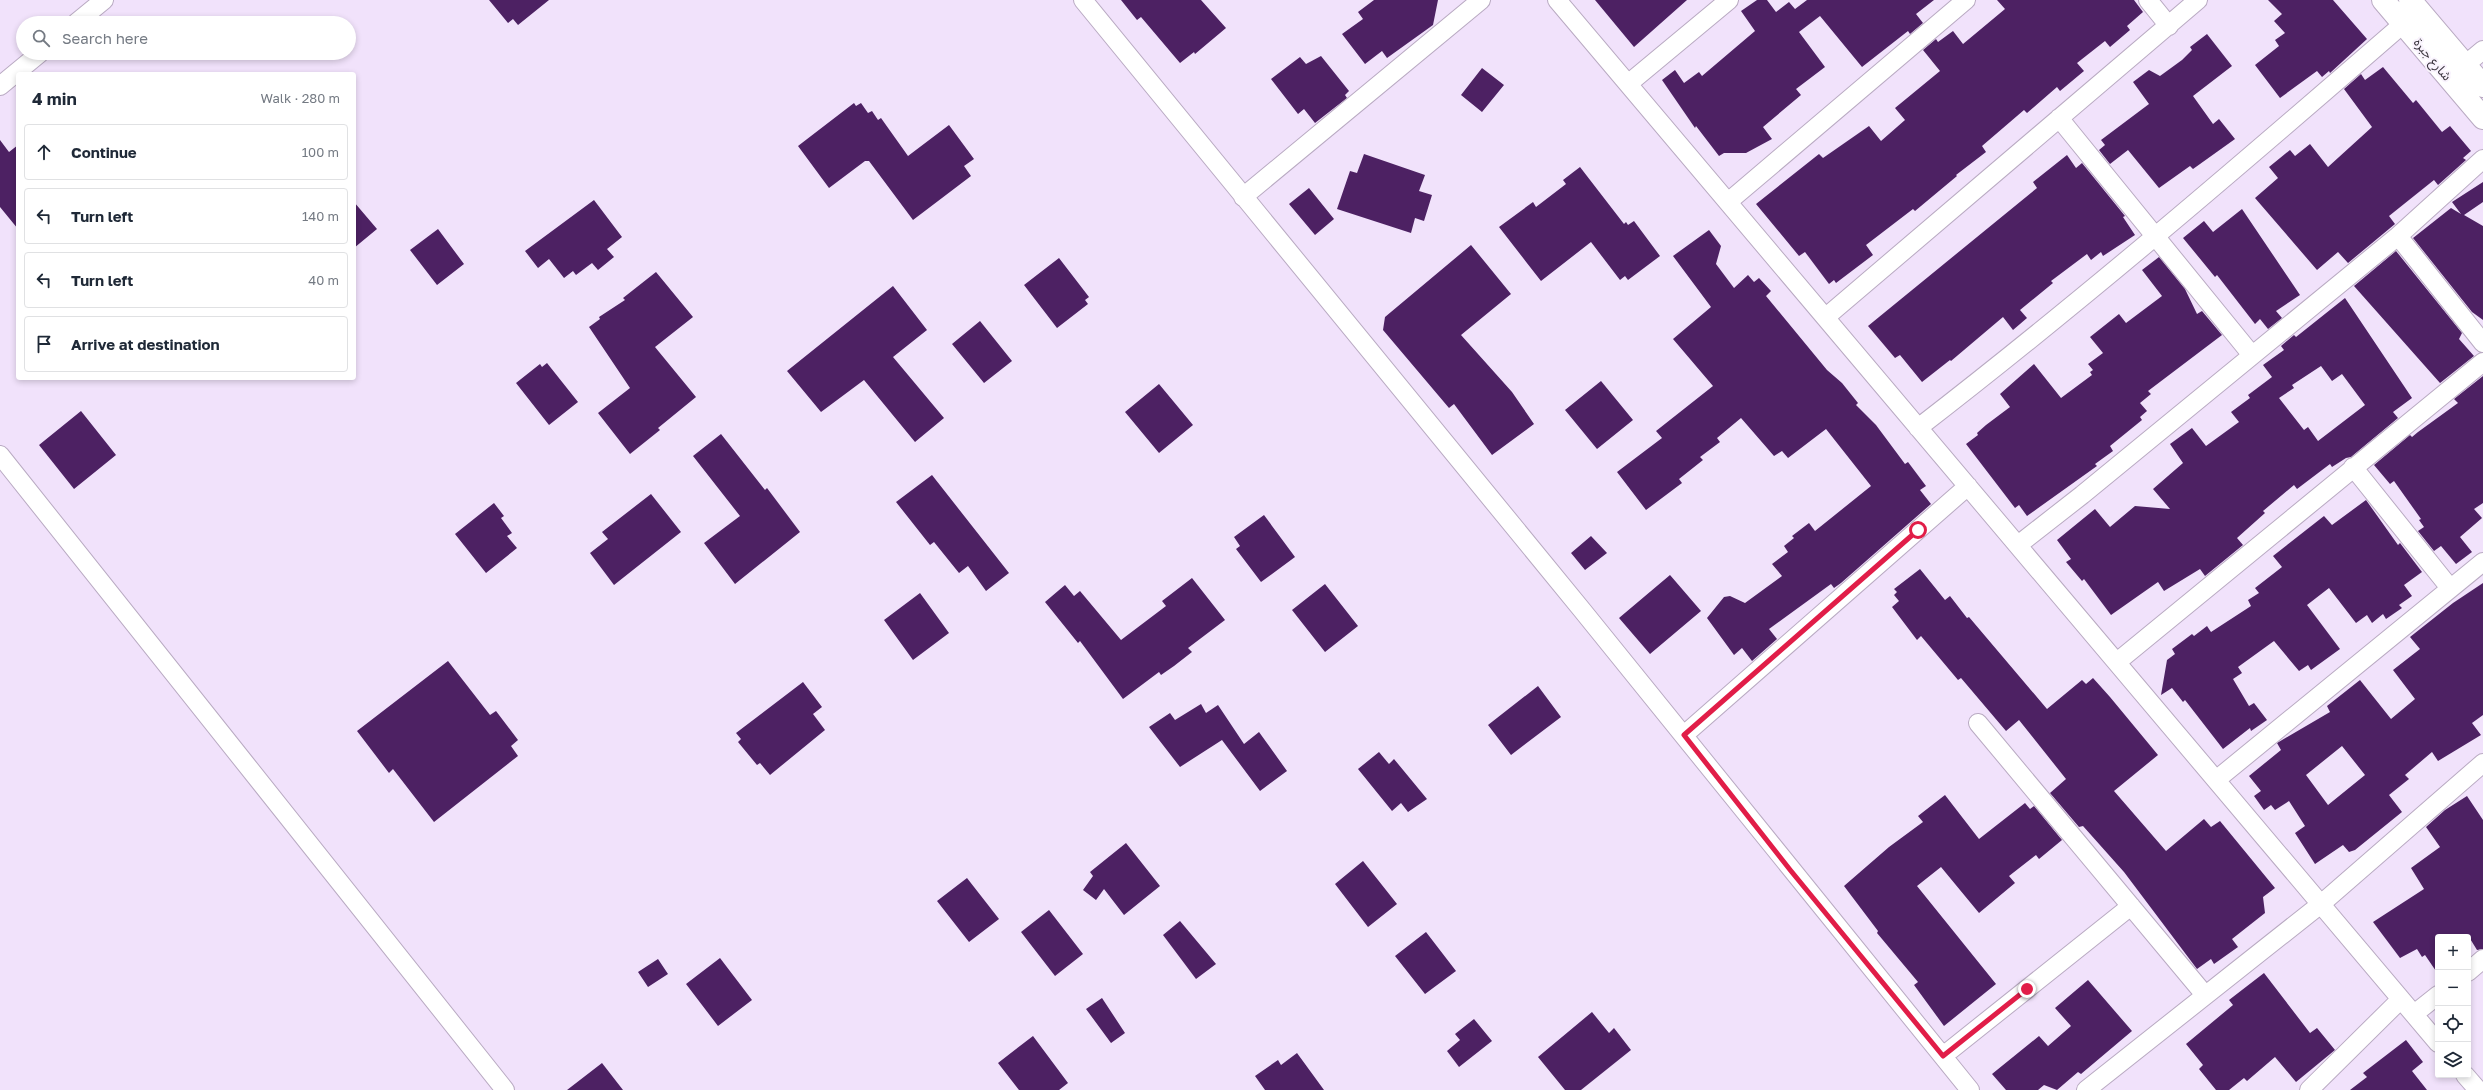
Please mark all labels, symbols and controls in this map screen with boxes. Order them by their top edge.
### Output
search box [16,16,356,60]
icon: search [30,27,52,49]
text: Search here [62,29,148,47]
street label: شارع جبرة [2408,34,2455,85]
text: 4 min [32,88,77,109]
text: Walk · 280 m [261,90,340,106]
icon: ahead [33,141,55,163]
text: Continue [71,143,137,161]
text: 100 m [302,144,339,160]
icon: left [33,205,55,227]
text: Turn left [71,207,133,225]
text: 140 m [302,208,339,224]
icon: left [33,269,55,291]
text: Turn left [71,271,133,289]
text: 40 m [308,272,339,288]
icon: arrive [33,333,55,355]
text: Arrive at destination [71,335,220,353]
route start [1909,521,1927,539]
map controls [2435,934,2471,1078]
button: + [2435,934,2471,970]
button: − [2435,970,2471,1006]
route end [2018,980,2036,998]
button: locate [2435,1006,2471,1042]
button: layers [2435,1042,2471,1078]

